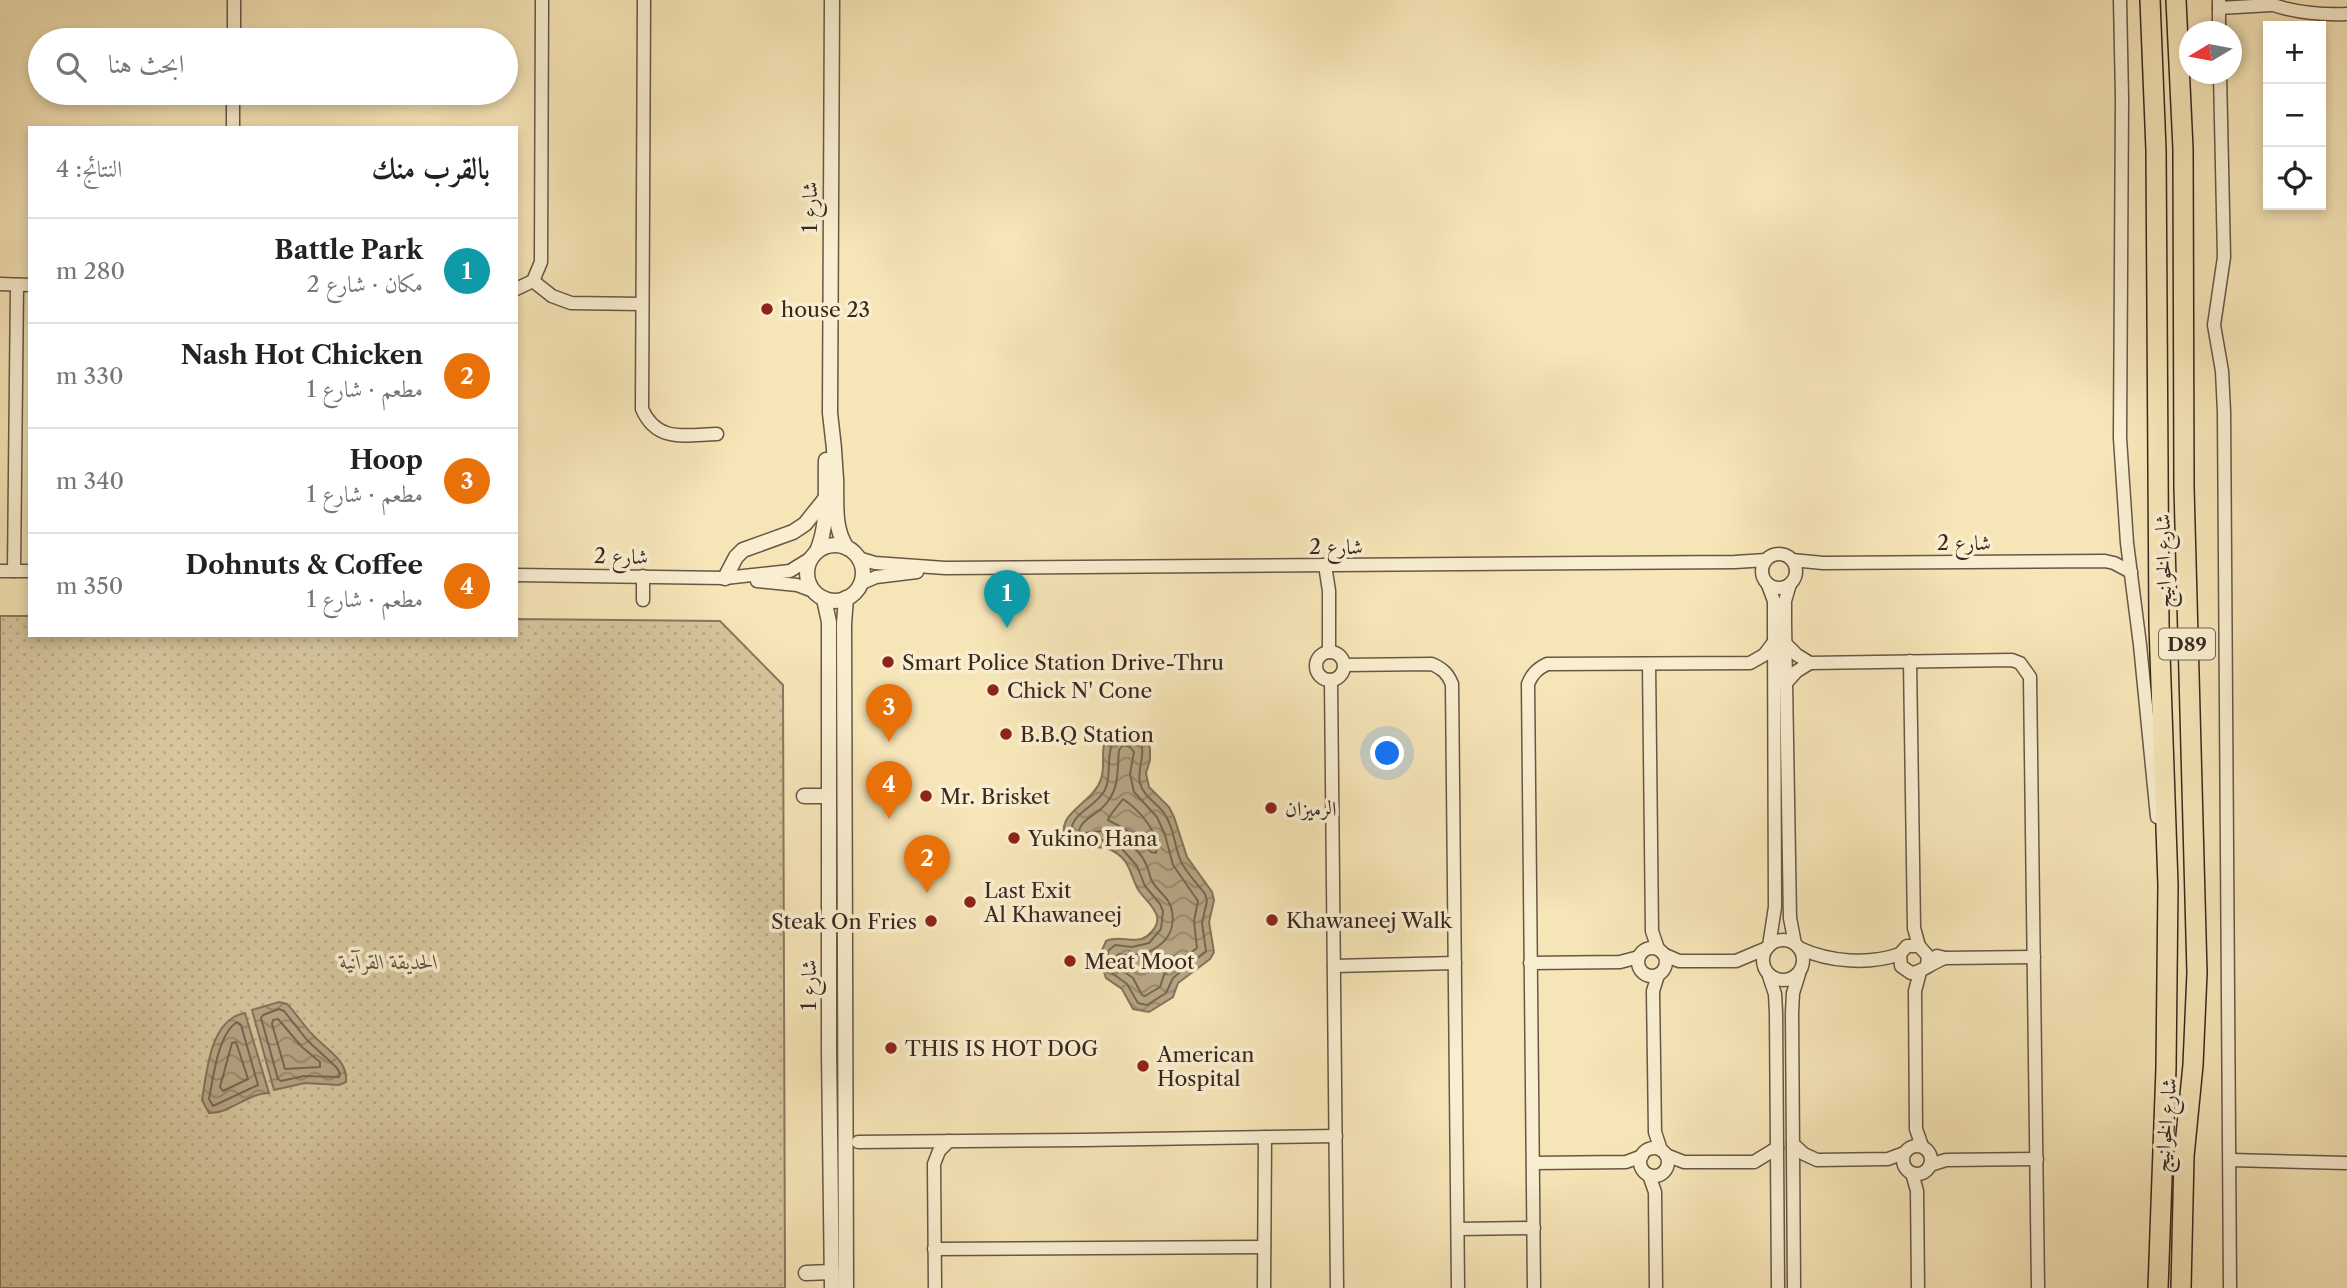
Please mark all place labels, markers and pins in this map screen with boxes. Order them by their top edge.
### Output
place label: house 23 [781,297,870,322]
marker: house 23 [759,301,775,317]
pin: 1 [984,570,1030,628]
place label: Smart Police Station Drive-Thru [902,650,1224,675]
marker: Smart Police Station Drive-Thru [880,654,896,670]
place label: Chick N' Cone [1007,678,1152,703]
marker: Chick N' Cone [985,682,1001,698]
pin: 3 [866,684,912,742]
place label: B.B.Q Station [1020,722,1154,747]
marker: B.B.Q Station [998,726,1014,742]
pin: 4 [866,761,912,819]
place label: Mr. Brisket [940,784,1051,809]
marker: Mr. Brisket [918,788,934,804]
place label: الرميزان [1285,796,1337,821]
marker: الرميزان [1263,800,1279,816]
place label: Yukino Hana [1027,826,1158,851]
marker: Yukino Hana [1006,830,1022,846]
pin: 2 [904,835,950,893]
place label: Last Exit Al Khawaneej [983,878,1122,927]
marker: Last Exit Al Khawaneej [962,894,978,910]
place label: Khawaneej Walk [1286,908,1453,933]
place label: Steak On Fries [771,909,917,934]
marker: Khawaneej Walk [1264,912,1280,928]
marker: Steak On Fries [923,913,939,929]
place label: Meat Moot [1084,949,1195,974]
marker: Meat Moot [1062,953,1078,969]
place label: THIS IS HOT DOG [905,1036,1098,1061]
marker: THIS IS HOT DOG [883,1040,899,1056]
place label: American Hospital [1156,1042,1254,1091]
marker: American Hospital [1135,1058,1151,1074]

